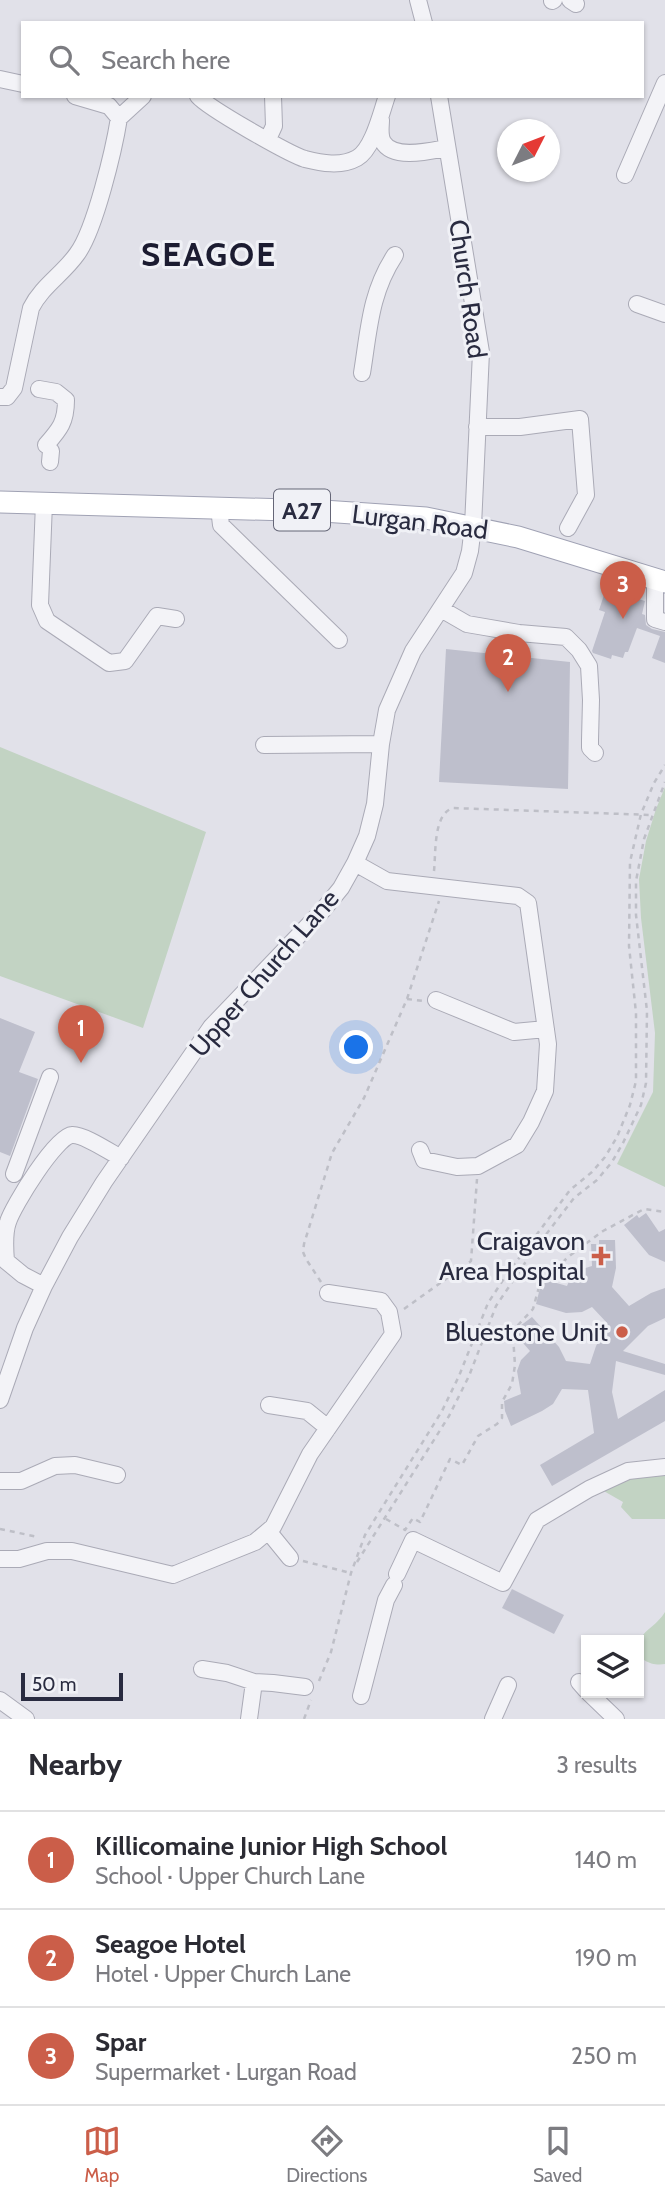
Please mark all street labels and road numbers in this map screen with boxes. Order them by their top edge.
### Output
street label: Church Road [442,218,494,360]
road number: A27 [274,490,330,530]
street label: Lurgan Road [350,498,490,546]
street label: Upper Church Lane [183,883,345,1063]

